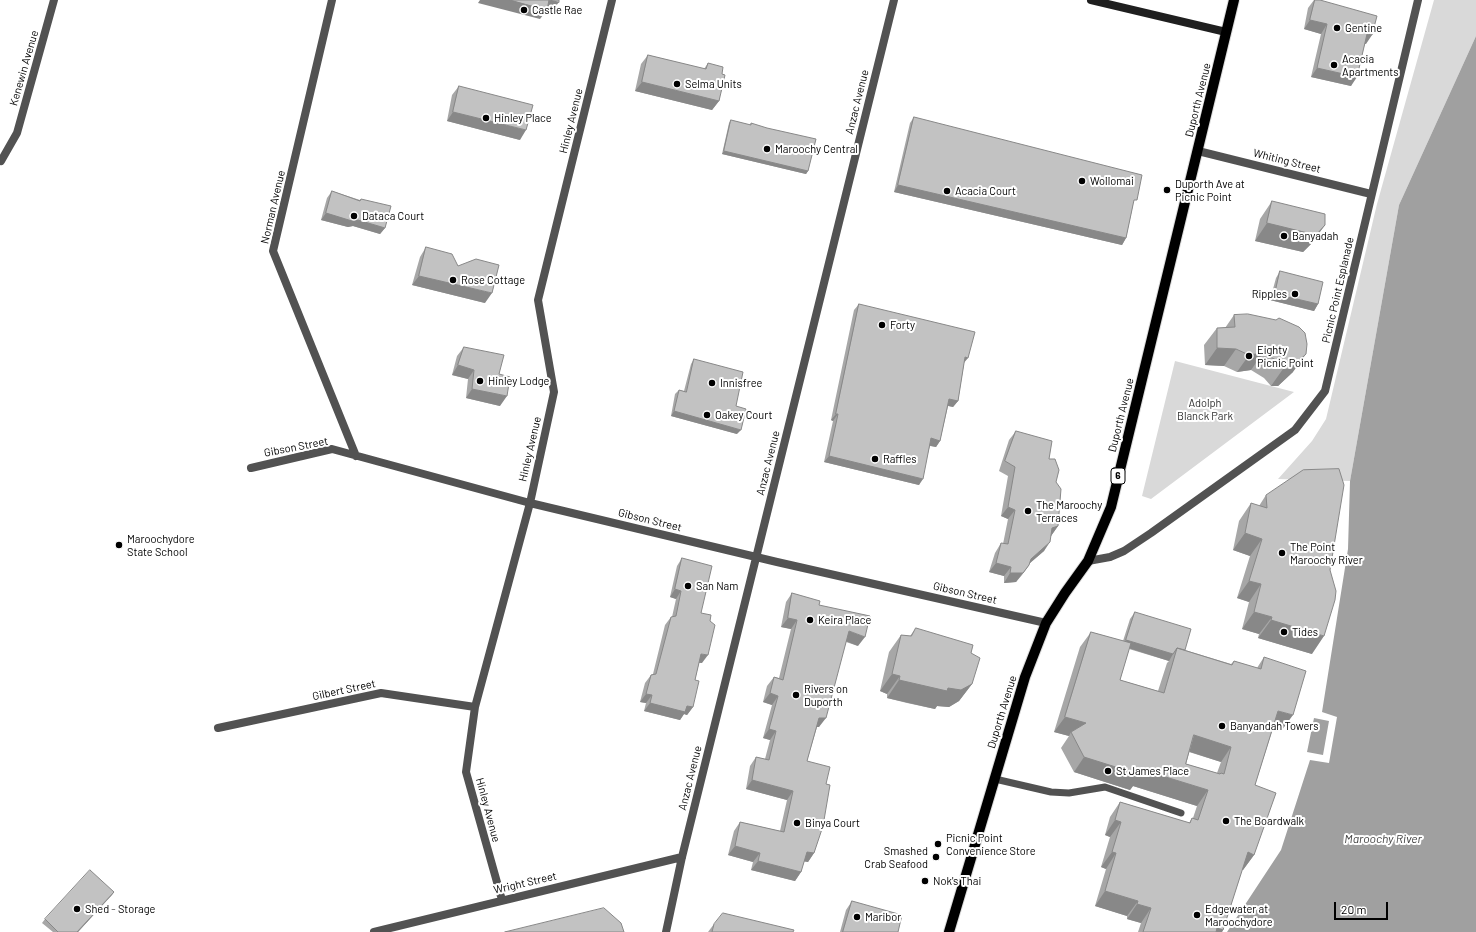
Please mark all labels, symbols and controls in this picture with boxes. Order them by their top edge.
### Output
place label: Castle Rae [532,3,582,17]
marker: Castle Rae [519,5,529,15]
place label: Gentine [1345,21,1382,35]
marker: Gentine [1332,23,1342,33]
street label: Kenewin Avenue [7,29,41,107]
place label: Acacia Apartments [1342,52,1399,78]
marker: Acacia Apartments [1329,60,1339,70]
street label: Duporth Avenue [1182,62,1214,138]
street label: Anzac Avenue [843,68,871,136]
place label: Selma Units [685,77,742,91]
marker: Selma Units [672,79,682,89]
street label: Hinley Avenue [557,87,585,155]
place label: Hinley Place [494,111,552,125]
marker: Hinley Place [481,113,491,123]
place label: Maroochy Central [775,142,858,156]
marker: Maroochy Central [762,144,772,154]
street label: Whiting Street [1252,146,1322,176]
street label: Norman Avenue [258,169,288,245]
place label: Wollomai [1090,174,1134,188]
marker: Wollomai [1077,176,1087,186]
place label: Duporth Ave at Picnic Point [1175,177,1245,203]
place label: Acacia Court [955,184,1016,198]
marker: Duporth Ave at Picnic Point [1162,185,1172,195]
marker: Acacia Court [942,186,952,196]
place label: Dataca Court [362,209,424,223]
marker: Dataca Court [349,211,359,221]
place label: Banyadah [1292,229,1338,243]
marker: Banyadah [1279,231,1289,241]
street label: Picnic Point Esplanade [1319,236,1357,344]
place label: Rose Cottage [461,273,525,287]
marker: Rose Cottage [448,275,458,285]
place label: Ripples [1252,287,1287,301]
marker: Ripples [1290,289,1300,299]
place label: Forty [890,318,915,332]
marker: Forty [877,320,887,330]
place label: Eighty Picnic Point [1257,343,1314,369]
marker: Eighty Picnic Point [1244,351,1254,361]
place label: Hinley Lodge [488,374,549,388]
marker: Hinley Lodge [475,376,485,386]
place label: Innisfree [720,376,762,390]
street label: Duporth Avenue [1105,377,1137,453]
marker: Innisfree [707,378,717,388]
park label: Adolph Blanck Park [1177,396,1233,422]
place label: Oakey Court [715,408,772,422]
marker: Oakey Court [702,410,712,420]
street label: Hinley Avenue [516,415,544,483]
street label: Anzac Avenue [754,429,782,497]
street label: Gibson Street [263,434,329,460]
place label: Raffles [883,452,916,466]
marker: Raffles [870,454,880,464]
road number: 6 [1111,468,1125,484]
place label: The Maroochy Terraces [1036,498,1102,524]
street label: Gibson Street [617,506,683,534]
marker: The Maroochy Terraces [1023,506,1033,516]
place label: Maroochydore State School [127,532,195,558]
marker: Maroochydore State School [114,540,124,550]
place label: The Point Maroochy River [1290,540,1363,566]
marker: The Point Maroochy River [1277,548,1287,558]
place label: San Nam [696,579,738,593]
street label: Gibson Street [932,579,998,607]
marker: San Nam [683,581,693,591]
place label: Keira Place [818,613,871,627]
marker: Keira Place [805,615,815,625]
place label: Tides [1292,625,1318,639]
marker: Tides [1279,627,1289,637]
street label: Duporth Avenue [985,674,1019,750]
street label: Gilbert Street [311,677,377,703]
place label: Rivers on Duporth [804,682,848,708]
marker: Rivers on Duporth [791,690,801,700]
place label: Banyandah Towers [1230,719,1319,733]
marker: Banyandah Towers [1217,721,1227,731]
street label: Anzac Avenue [676,744,704,812]
place label: St James Place [1116,764,1189,778]
marker: St James Place [1103,766,1113,776]
street label: Hinley Avenue [473,776,503,844]
place label: The Boardwalk [1234,814,1304,828]
place label: Binya Court [805,816,860,830]
marker: The Boardwalk [1221,816,1231,826]
marker: Binya Court [792,818,802,828]
place label: Picnic Point Convenience Store [946,831,1036,857]
water label: Maroochy River [1344,832,1422,846]
marker: Picnic Point Convenience Store [933,839,943,849]
place label: Smashed Crab Seafood [864,844,928,870]
marker: Smashed Crab Seafood [931,852,941,862]
street label: Wright Street [492,869,558,897]
place label: Nok's Thai [933,874,981,888]
marker: Nok's Thai [920,876,930,886]
scale bar [1336,894,1390,920]
place label: Shed - Storage [85,902,155,916]
place label: Edgewater at Maroochydore [1205,902,1273,928]
text: 20 m [1341,902,1367,916]
marker: Shed - Storage [72,904,82,914]
place label: Maribor [865,910,901,924]
marker: Edgewater at Maroochydore [1192,910,1202,920]
marker: Maribor [852,912,862,922]

